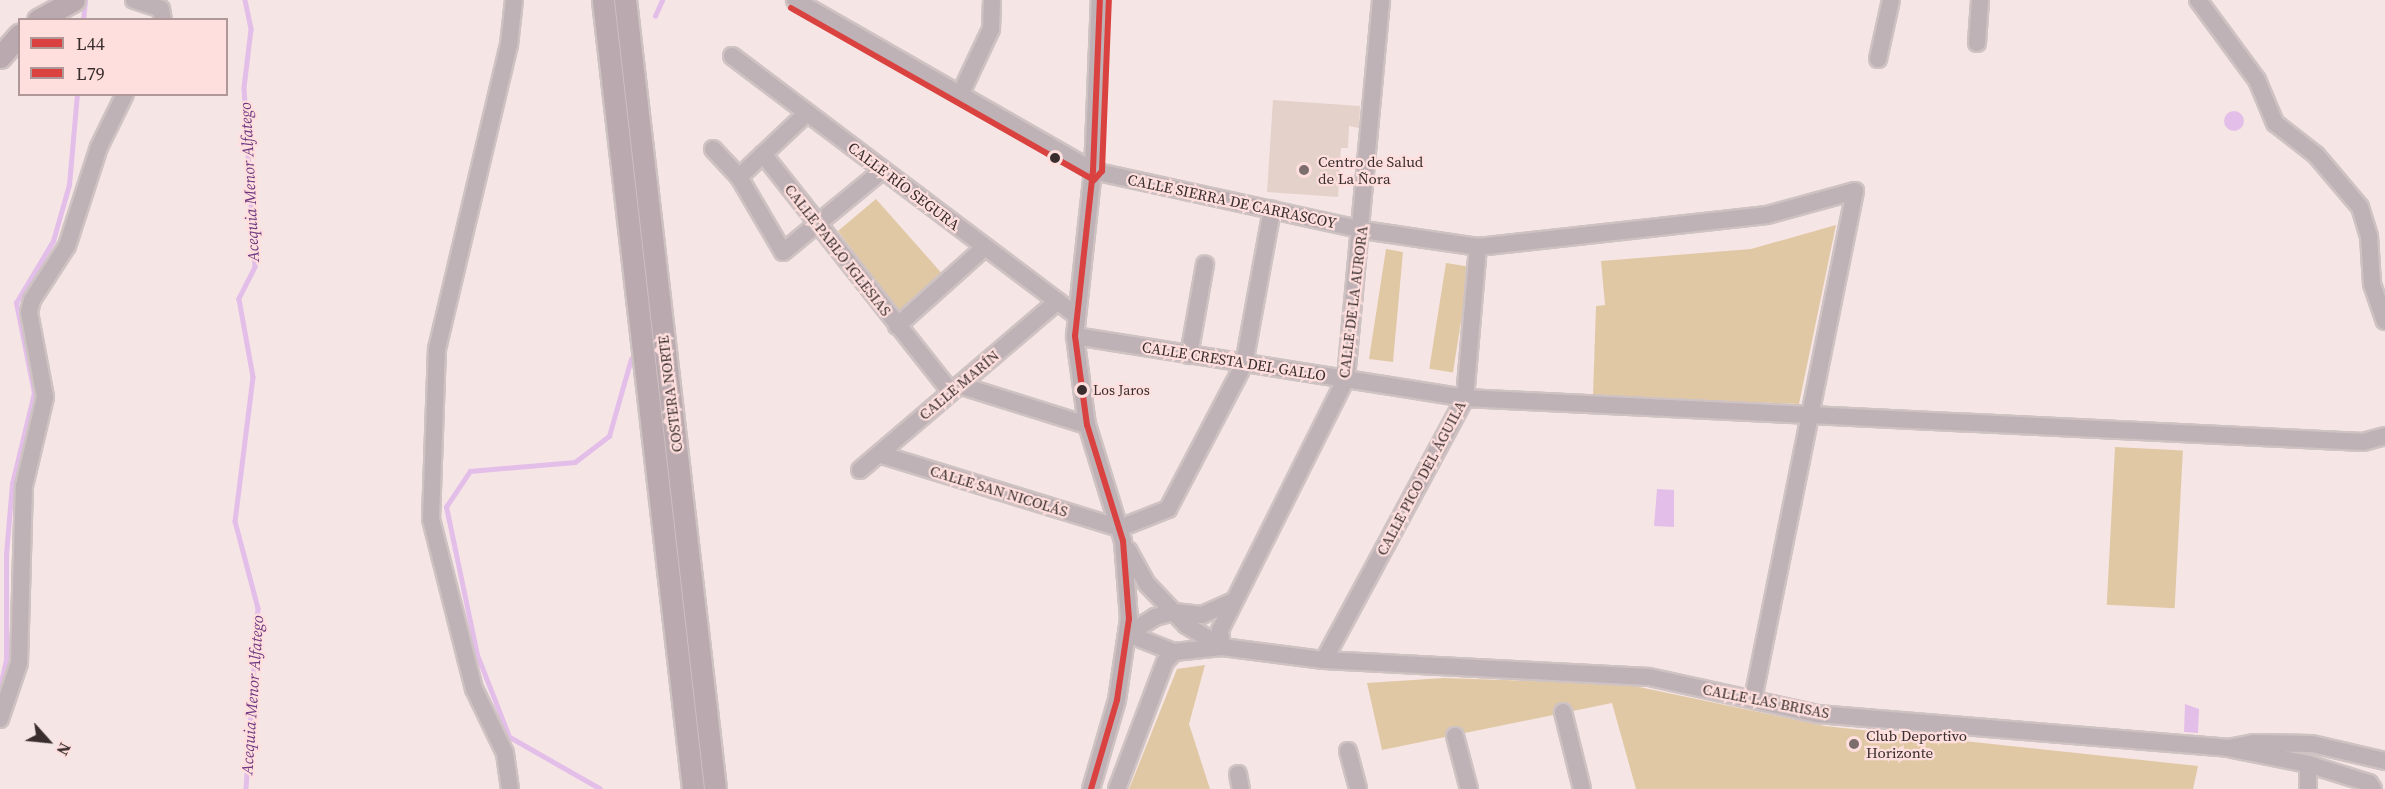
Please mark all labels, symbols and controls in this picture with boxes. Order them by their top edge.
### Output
legend [18,18,228,96]
text: L44 [76,31,105,56]
text: L79 [76,61,105,86]
water label: Acequia Menor Alfatego [235,102,263,262]
street label: CALLE RÍO SEGURA [845,138,963,234]
unlabelled marker [1049,152,1061,164]
place label: Centro de Salud de La Ñora [1318,152,1423,187]
marker: Centro de Salud de La Ñora [1295,161,1313,179]
street label: CALLE SIERRA DE CARRASCOY [1126,170,1338,232]
street label: CALLE PABLO IGLESIAS [781,180,895,320]
street label: CALLE DE LA AURORA [1335,225,1371,379]
street label: COSTERA NORTE [654,335,686,453]
street label: CALLE CRESTA DEL GALLO [1141,338,1327,384]
street label: CALLE MARÍN [915,346,1003,424]
place label: Los Jaros [1093,382,1150,398]
marker: Los Jaros [1076,384,1088,396]
street label: CALLE PICO DEL ÁGUILA [1373,398,1469,558]
street label: CALLE SAN NICOLÁS [928,461,1070,521]
water label: Acequia Menor Alfatego [237,615,267,775]
street label: CALLE LAS BRISAS [1701,680,1831,722]
north arrow [18,711,78,771]
place label: Club Deportivo Horizonte [1866,726,1967,761]
marker: Club Deportivo Horizonte [1847,737,1861,751]
text: N [52,739,76,759]

